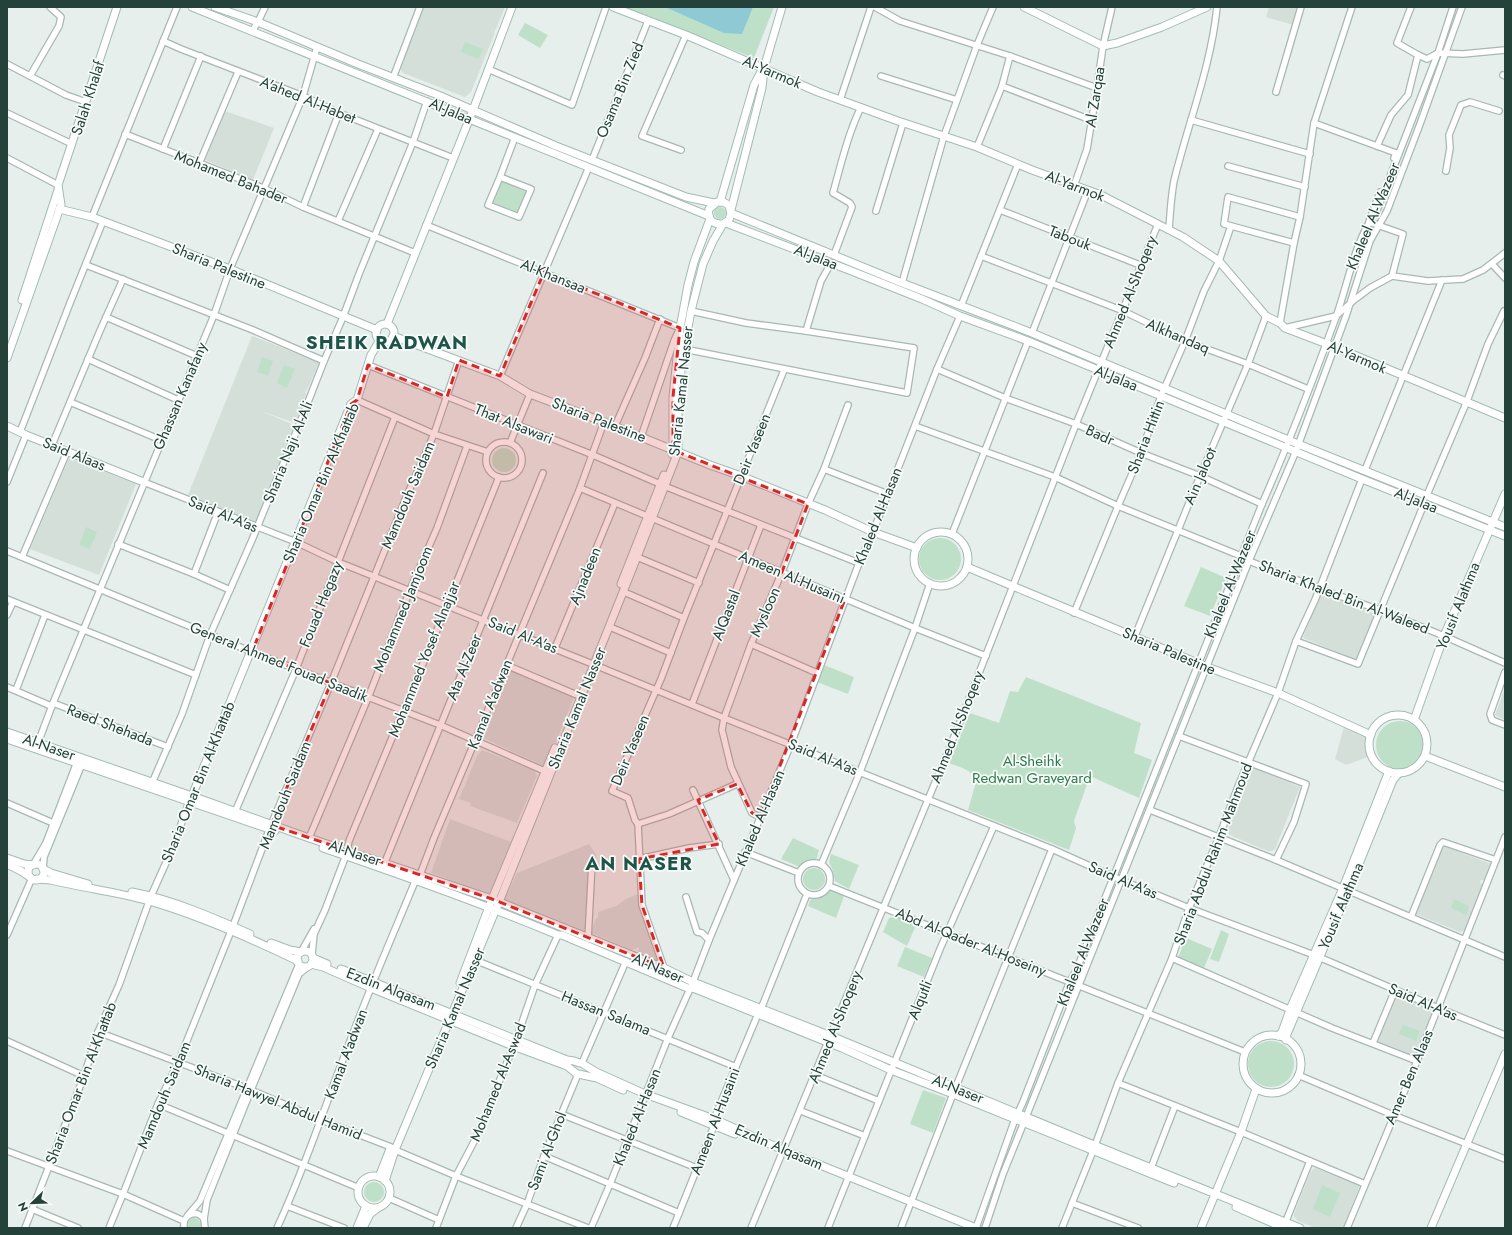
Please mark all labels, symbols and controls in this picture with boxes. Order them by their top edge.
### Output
street label: Osama Bin Zied [591,39,649,141]
street label: Al-Yarmok [739,50,805,94]
street label: Salah Khalaf [66,57,111,138]
street label: Al Zarqaa [1079,65,1111,129]
street label: A'ahed Al-Habet [257,71,360,129]
street label: Al-Jalaa [426,92,476,130]
street label: Mohamed Bahader [171,144,292,210]
street label: Khaleel Al-Wazeer [1340,158,1406,273]
street label: Al-Yarmok [1042,165,1108,208]
street label: Tabouk [1046,220,1095,256]
street label: Ahmed Al-Shoqery [1097,232,1163,352]
street label: Sharia Palestine [169,237,269,295]
street label: Al-Jalaa [791,239,841,275]
street label: Al-Khansaa [517,253,589,299]
street label: Alkhandaq [1143,313,1213,359]
street label: Sharia Kamal Nasser [663,324,699,457]
district label: SHEIK RADWAN [306,329,468,356]
street label: Al-Yarmok [1324,335,1390,379]
street label: Ghassan Kanafany [147,338,213,453]
street label: Al-Jalaa [1091,359,1141,397]
street label: Sharia Palestine [549,392,650,448]
street label: Sharia Naji Al-Ali [257,397,319,507]
street label: Sharia Hittin [1122,397,1170,477]
street label: That Alsawari [471,398,557,450]
street label: Sharia Omar Bin Al-Khattab [277,399,365,567]
street label: Deir Yaseen [728,410,776,488]
street label: Badr [1082,419,1119,451]
street label: Said Alaas [39,431,109,477]
street label: Mamdouh Saidam [375,438,441,552]
street label: Ain Jaloot [1178,444,1222,508]
street label: Khaled Al-Hasan [848,464,908,568]
street label: Al-Jalaa [1391,481,1441,519]
street label: Said Al-A'as [185,490,261,538]
street label: Khaleel Al-Wazeer [1198,526,1262,641]
street label: Mohammed Jamjoom [368,543,438,675]
street label: Ajnadeen [563,544,607,608]
street label: Ameen Al-Husaini [735,545,849,609]
street label: Sharia Khaled Bin Al-Waleed [1256,554,1432,640]
street label: Fouad Hegazy [294,557,348,650]
street label: Yousif Alathma [1430,559,1486,653]
street label: Mohammed Yosef Alnajjar [383,577,466,740]
street label: Mysloon [744,584,786,640]
street label: AlQastal [706,586,746,644]
street label: Said Al-A'as [485,611,561,659]
street label: General Ahmed Fouad Saadik [187,616,372,708]
street label: Sharia Palestine [1119,621,1219,681]
street label: Ata Al-Zeer [441,630,488,704]
street label: Sharia Kamal Nasser [542,643,612,773]
street label: Kamal A'adwan [462,656,518,752]
street label: Ahmed Al-Shoqery [924,667,990,787]
street label: Raed Shehada [64,698,156,752]
street label: Sharia Omar Bin Al-Khattab [156,698,241,866]
street label: Deir Yaseen [605,711,655,789]
street label: Al-Naser [20,728,79,767]
street label: Said Al-A'as [785,733,861,781]
street label: Mamdouh Saidam [253,738,317,852]
park label: Al-Sheihk Redwan Graveyard [972,750,1092,789]
street label: Sharia Abdul Rahim Mahmoud [1168,759,1258,949]
street label: Khaled Al-Hasan [730,766,790,870]
street label: Al-Naser [326,834,385,872]
district label: AN NASER [584,850,693,877]
street label: Said Al-A'as [1085,856,1161,904]
street label: Yousif Alathma [1313,859,1369,953]
street label: Khaleel Al-Wazeer [1051,894,1115,1009]
street label: Abd Al-Qader Al-Hoseiny [892,902,1050,982]
street label: Sharia Kamal Nasser [419,943,491,1072]
street label: Al-Naser [629,947,688,989]
street label: Ezdin Alqasam [343,962,439,1016]
street label: Ahmed Al-Shoqery [802,967,868,1087]
street label: Alqutli [902,977,938,1023]
street label: Said Al-A'as [1385,978,1461,1026]
street label: Hassan Salama [558,985,654,1041]
street label: Sharia Omar Bin Al-Khattab [40,998,122,1167]
street label: Kamal A'adwan [319,1006,373,1102]
street label: Mohamed Al-Aswad [464,1019,532,1145]
street label: Amer Ben Alaas [1379,1026,1439,1128]
street label: Mamdouh Saidam [131,1038,197,1152]
street label: Sharia Hawyel Abdul Hamid [191,1058,365,1146]
street label: Ameen Al-Husaini [684,1064,746,1178]
street label: Khaled Al-Hasan [607,1065,667,1169]
street label: Al-Naser [929,1069,988,1110]
street label: Sami Al-Ghol [522,1108,572,1194]
street label: Ezdin Alqasam [731,1118,827,1176]
north arrow [12,1183,52,1223]
text: N [14,1200,32,1214]

